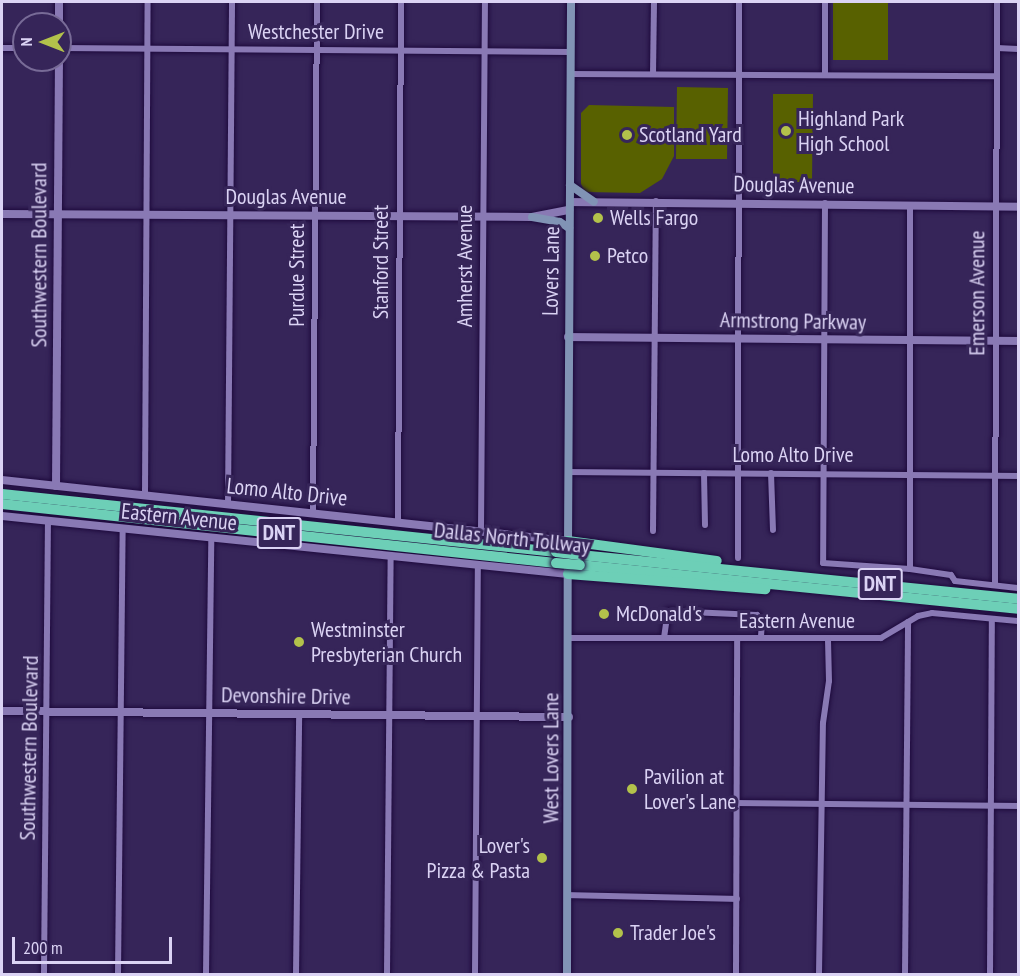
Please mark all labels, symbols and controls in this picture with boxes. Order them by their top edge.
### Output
north arrow [12,12,72,72]
street label: Westchester Drive [248,19,384,45]
text: N [16,38,36,46]
place label: Highland Park High School [798,105,904,156]
place label: Scotland Yard [639,122,742,148]
marker: Highland Park High School [779,124,793,138]
marker: Scotland Yard [620,128,634,142]
street label: Southwestern Boulevard [26,163,52,347]
street label: Douglas Avenue [733,171,855,199]
street label: Douglas Avenue [225,184,347,210]
street label: Amherst Avenue [452,204,478,328]
street label: Stanford Street [368,205,394,319]
place label: Wells Fargo [610,205,698,231]
marker: Wells Fargo [591,211,605,225]
street label: Purdue Street [284,223,310,327]
street label: Lovers Lane [537,226,565,316]
street label: Emerson Avenue [964,230,990,356]
place label: Petco [607,243,648,269]
marker: Petco [588,249,602,263]
street label: Armstrong Parkway [720,307,866,335]
street label: Lomo Alto Drive [732,442,854,468]
street label: Lomo Alto Drive [225,473,349,511]
street label: Eastern Avenue [120,498,238,536]
road number: DNT [256,515,302,551]
street label: Dallas North Tollway [432,517,592,559]
road number: DNT [858,566,902,602]
place label: McDonald's [616,601,702,627]
marker: McDonald's [597,607,611,621]
street label: Eastern Avenue [739,608,855,634]
place label: Westminster Presbyterian Church [311,616,462,668]
marker: Westminster Presbyterian Church [292,635,306,649]
street label: Southwestern Boulevard [14,655,44,841]
street label: Devonshire Drive [221,682,351,710]
street label: West Lovers Lane [538,693,564,823]
place label: Pavilion at Lover's Lane [644,763,736,814]
marker: Pavilion at Lover's Lane [625,782,639,796]
place label: Lover's Pizza & Pasta [426,832,530,884]
marker: Lover's Pizza & Pasta [535,851,549,865]
place label: Trader Joe's [630,920,716,946]
scale bar [15,925,176,963]
marker: Trader Joe's [611,926,625,940]
text: 200 m [23,936,63,959]

